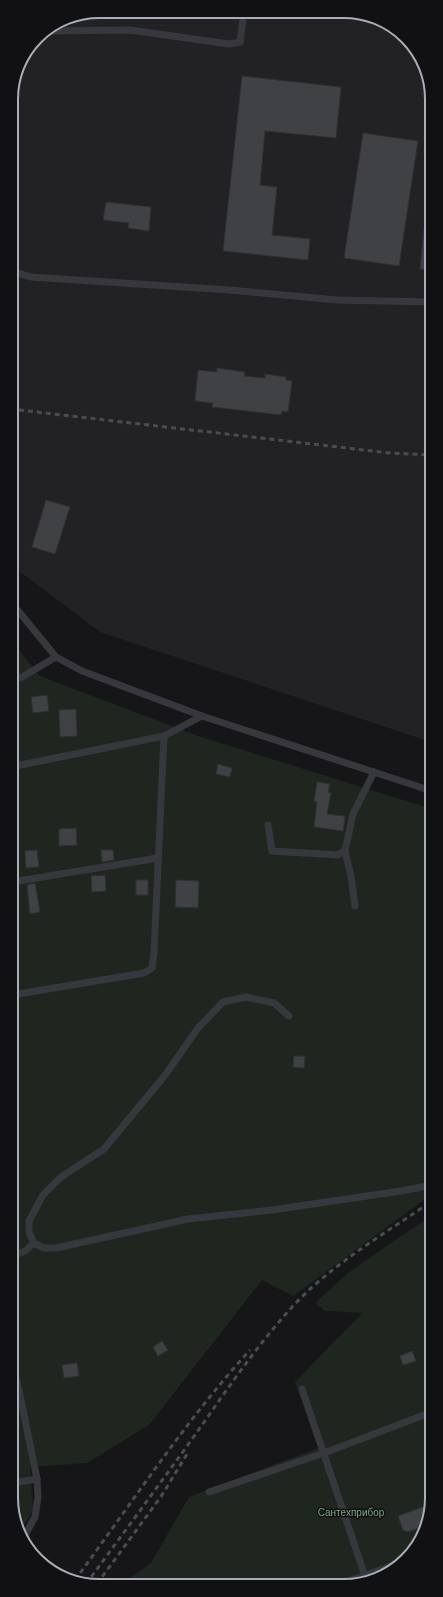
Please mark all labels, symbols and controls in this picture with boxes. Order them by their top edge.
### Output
park label: Сантехприбор [318,1506,385,1518]

